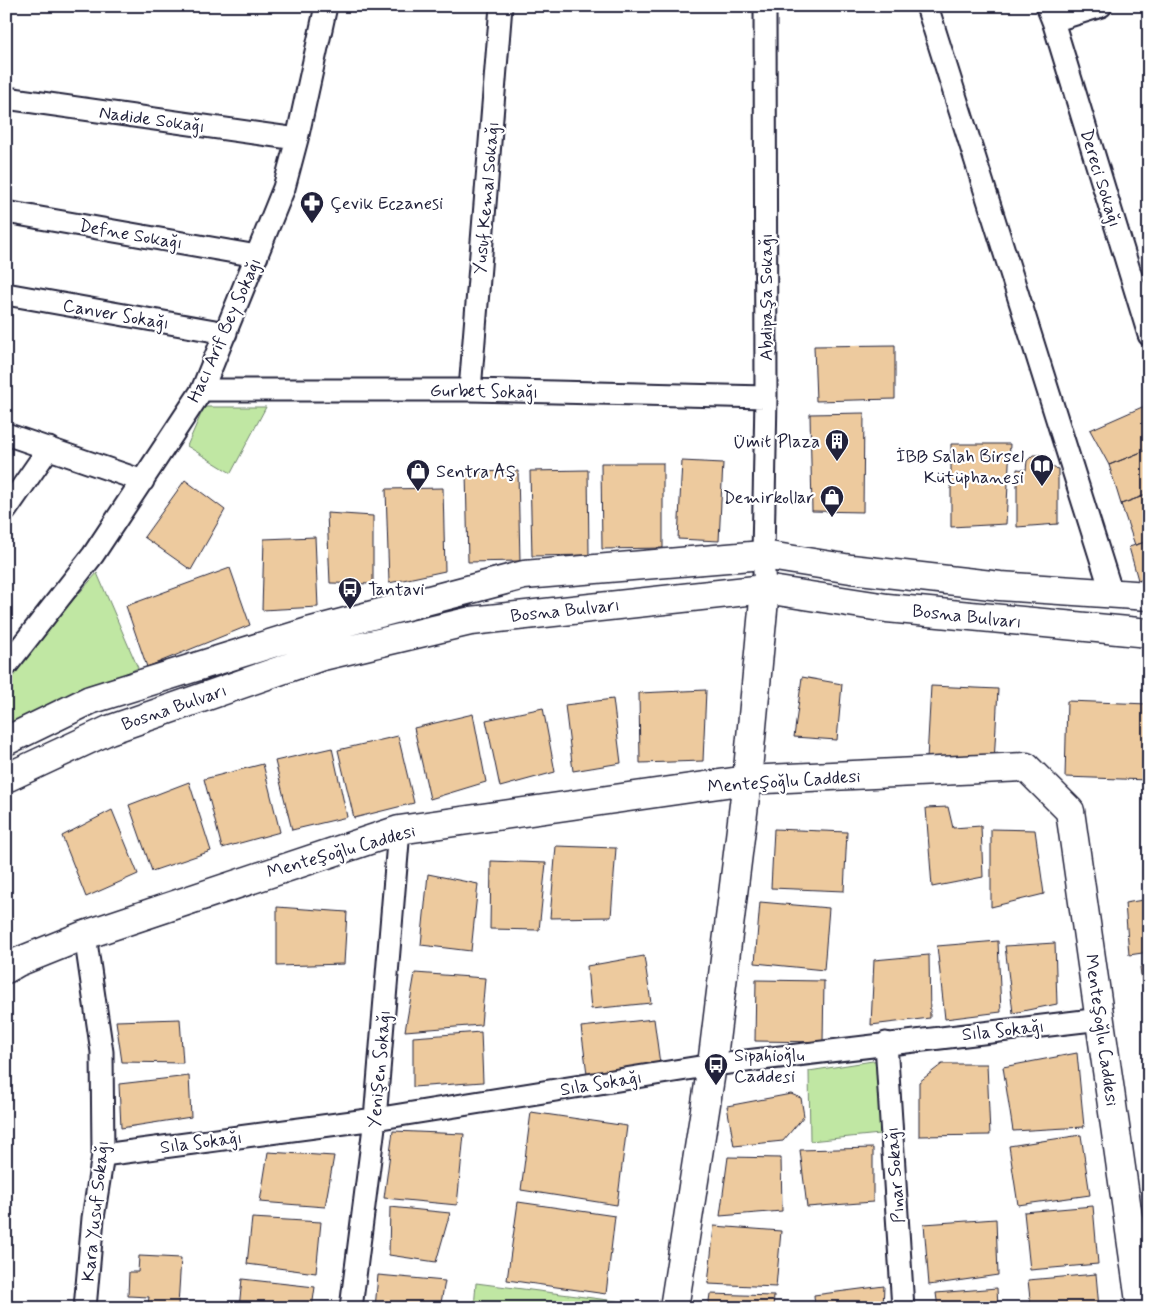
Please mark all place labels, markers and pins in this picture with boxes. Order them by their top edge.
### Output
pharmacy icon: Çevik Eczanesi [299,190,325,224]
place label: Çevik Eczanesi [330,192,443,216]
building icon: Ümit Plaza [824,428,850,462]
place label: Ümit Plaza [733,430,820,454]
place label: İBB Salah Birsel Kütüphanesi [896,445,1024,490]
library icon: İBB Salah Birsel Kütüphanesi [1029,453,1055,487]
shop icon: Sentra AŞ [405,458,431,492]
place label: Sentra AŞ [436,460,516,484]
shop icon: Demirkollar [819,484,845,518]
place label: Demirkollar [723,486,814,510]
bus stop icon: Tantavi [337,576,363,610]
place label: Tantavi [368,578,424,602]
place label: Sipahioğlu Caddesi [734,1044,805,1089]
bus stop icon: Sipahioğlu Caddesi [703,1052,729,1086]

